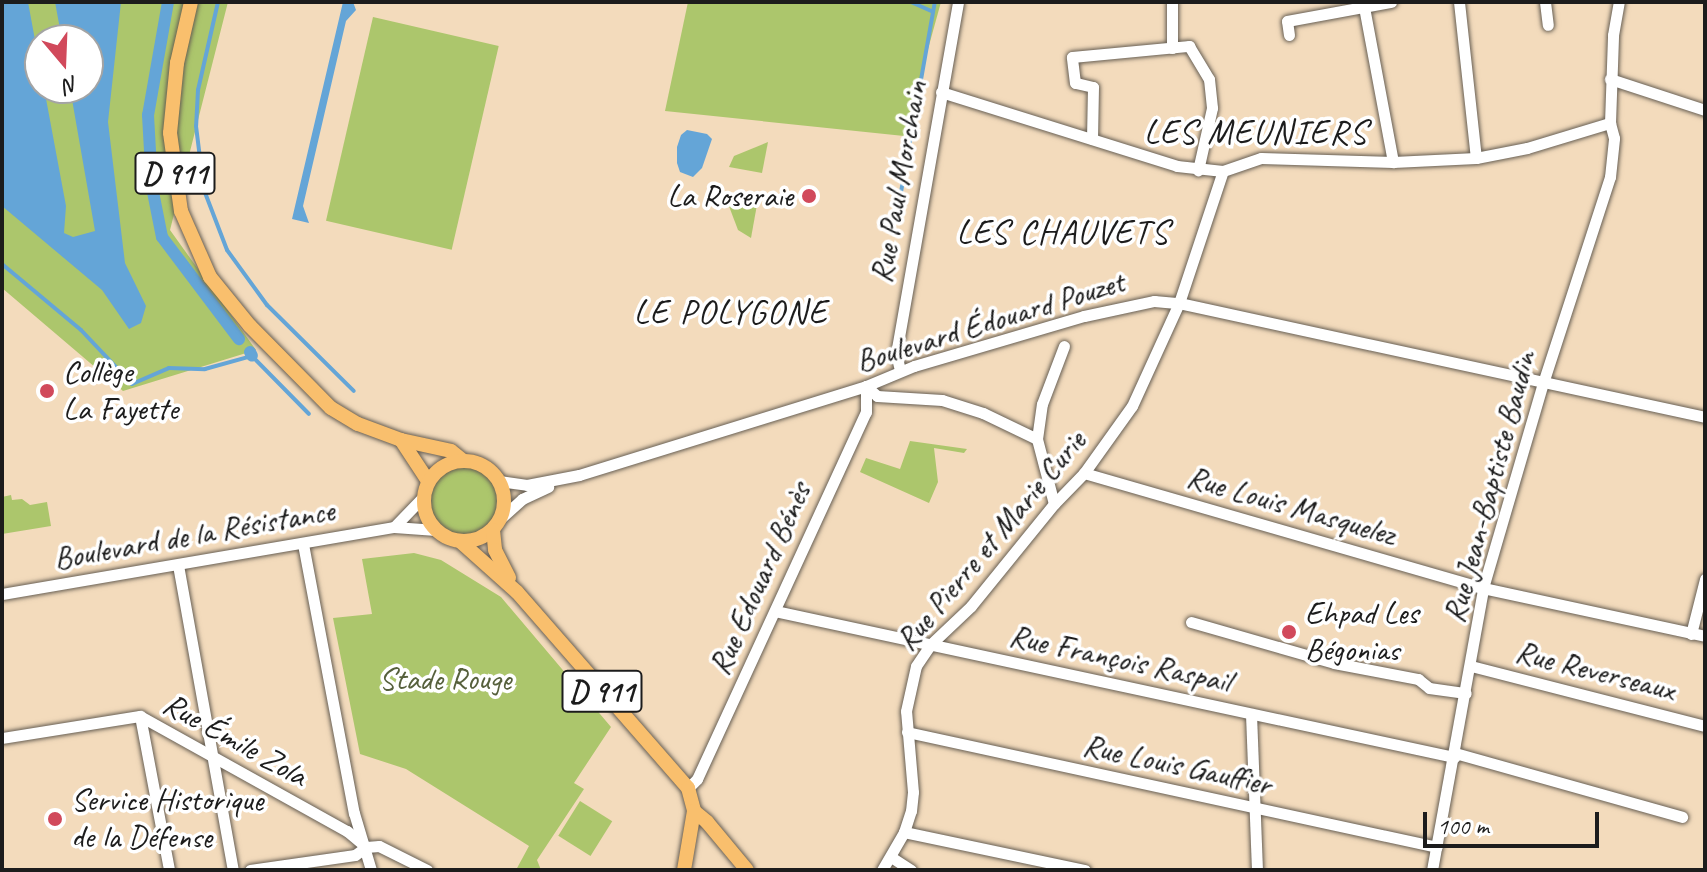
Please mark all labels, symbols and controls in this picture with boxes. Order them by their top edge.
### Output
north arrow [24,24,104,104]
text: N [60,69,82,100]
street label: Rue Paul Morchain [862,78,936,286]
district label: LES MEUNIERS [1145,112,1367,152]
road number: D 911 [133,147,217,199]
place label: La Roseraie [667,177,793,215]
marker: La Roseraie [800,187,818,205]
district label: LES CHAUVETS [956,212,1170,252]
street label: Boulevard Édouard Pouzet [851,263,1129,381]
district label: LE POLYGONE [634,292,828,332]
street label: Rue Jean-Baptiste Baudin [1435,348,1545,626]
place label: Collège La Fayette [63,354,178,429]
marker: Collège La Fayette [38,382,56,400]
street label: Rue Pierre et Marie Curie [888,423,1094,659]
street label: Rue Louis Masquelez [1182,458,1400,554]
street label: Rue Edouard Bénès [700,477,820,681]
street label: Boulevard de la Résistance [50,491,338,579]
place label: Ehpad Les Bégonias [1305,595,1418,670]
street label: Rue François Raspail [1006,617,1234,701]
marker: Ehpad Les Bégonias [1280,623,1298,641]
street label: Rue Reverseaux [1511,633,1679,709]
park label: Stade Rouge [378,660,512,698]
road number: D 911 [560,665,644,717]
street label: Rue Émile Zola [157,685,313,795]
street label: Rue Louis Gauffier [1079,726,1275,804]
place label: Service Historique de la Défense [71,782,263,857]
scale bar [1427,796,1603,846]
marker: Service Historique de la Défense [46,810,64,828]
text: 100 m [1437,811,1489,841]

